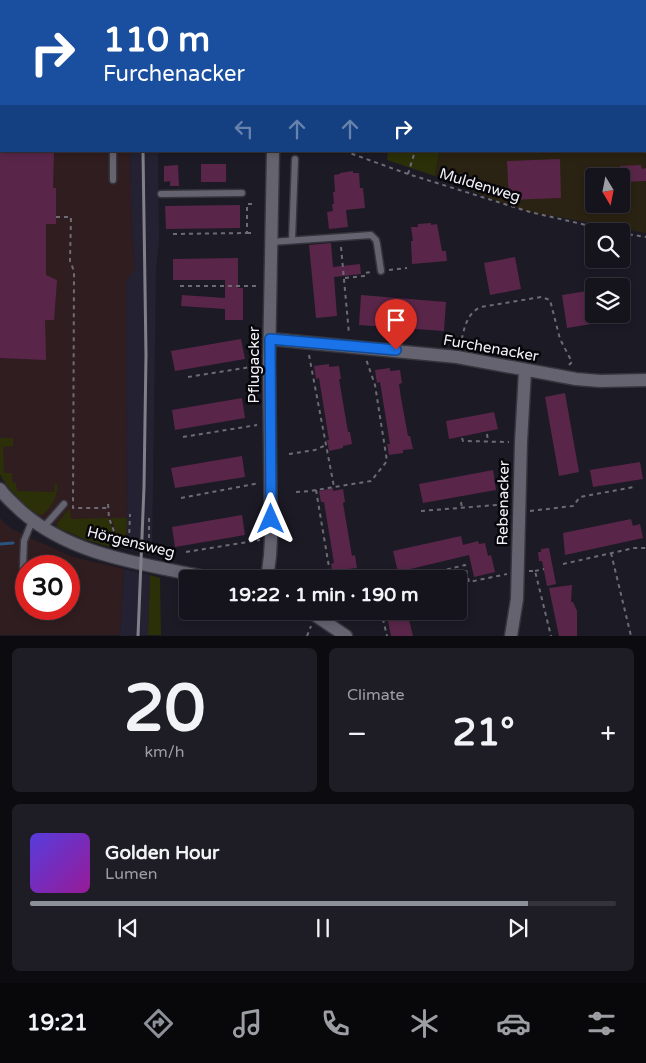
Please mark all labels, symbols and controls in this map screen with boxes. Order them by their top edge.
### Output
text: 110 m [103,19,210,61]
icon: right [20,20,85,85]
text: Furchenacker [103,61,245,87]
icon: left [230,115,258,143]
icon: ahead [283,115,311,143]
icon: ahead [336,115,364,143]
icon: right [389,115,417,143]
street label: Muldenweg [437,164,523,206]
north arrow [585,168,630,212]
map controls [585,168,630,323]
button: search [585,223,630,268]
button: layers [585,278,630,323]
pin [375,299,417,350]
icon: arrive [382,306,410,334]
street label: Pflugacker [245,326,263,403]
street label: Furchenacker [442,331,540,365]
street label: Rebenacker [493,460,513,546]
position arrow [244,492,296,544]
street label: Hörgensweg [85,522,177,562]
speed limit sign: 30 [15,555,80,620]
text: 19:22 · 1 min · 190 m [227,584,419,606]
text: 20 [124,670,205,749]
text: Climate [347,685,405,705]
text: 21° [453,710,515,756]
text: − [347,717,367,751]
text: + [600,717,616,751]
text: km/h [144,742,185,762]
text: Golden Hour [105,842,219,864]
text: Lumen [105,864,157,884]
icon: previous [114,914,142,942]
icon: pause [309,914,337,942]
icon: next [504,914,532,942]
icon: directions [141,1006,176,1041]
icon: music [230,1006,265,1041]
icon: phone [318,1006,353,1041]
icon: climate [407,1006,442,1041]
icon: car [496,1006,531,1041]
icon: filters [584,1006,619,1041]
text: 19:21 [27,1010,88,1036]

